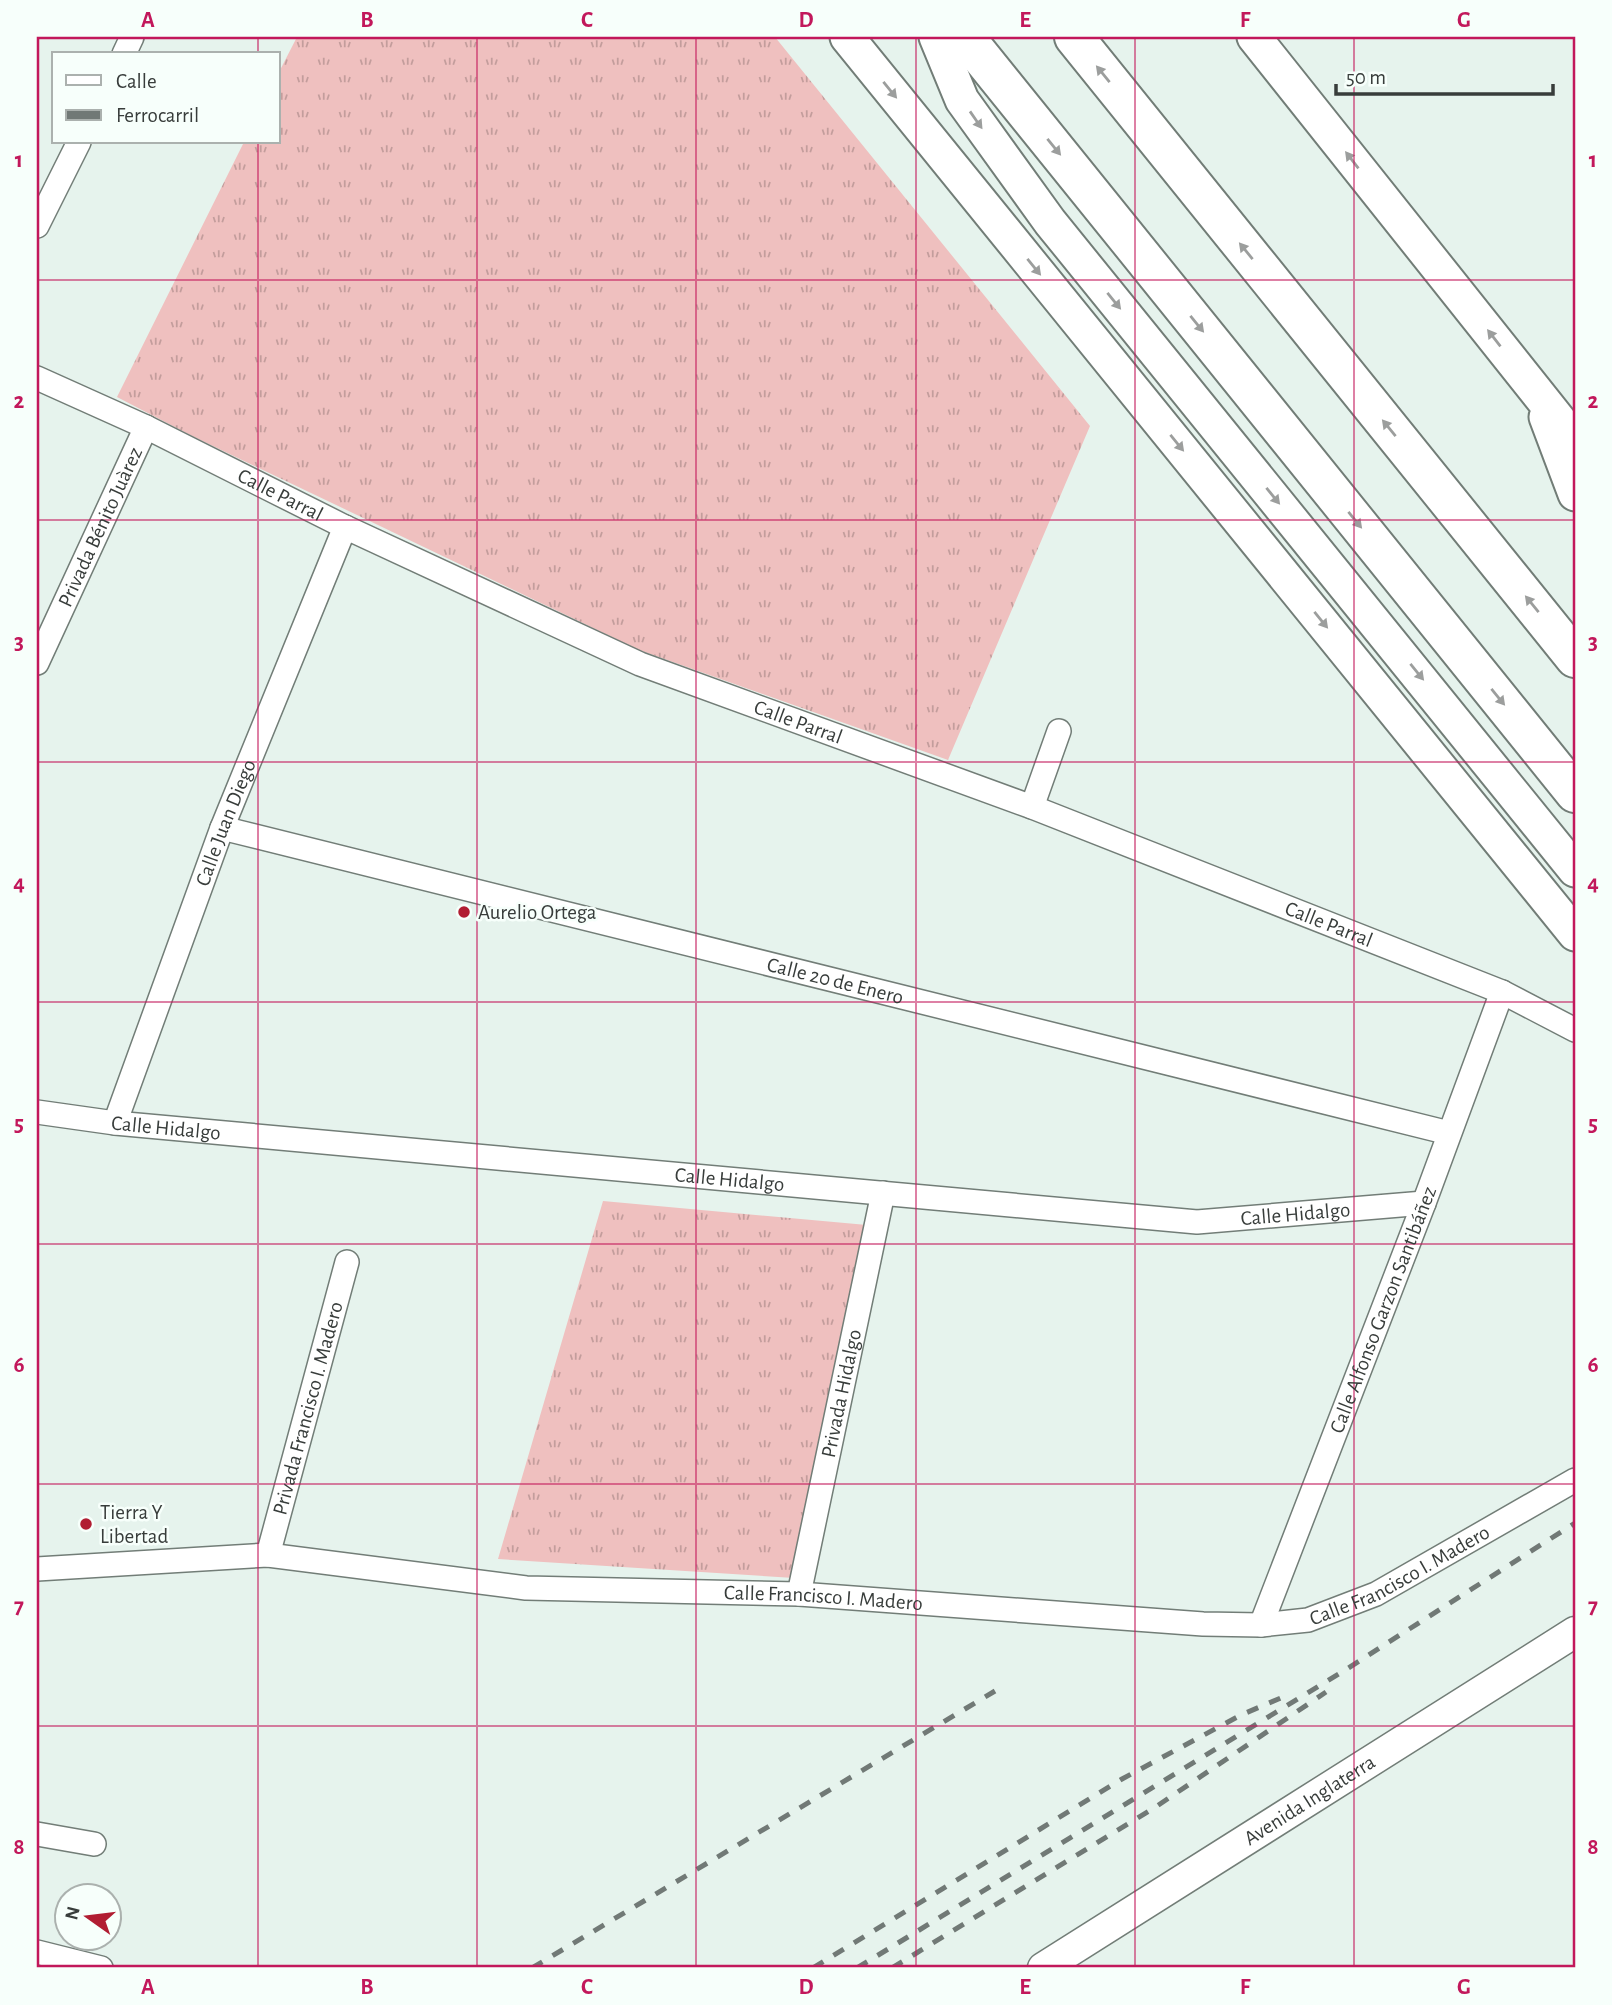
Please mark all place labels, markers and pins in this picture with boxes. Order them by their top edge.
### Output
place label: Aurelio Ortega [478,902,597,923]
marker: Aurelio Ortega [456,904,472,920]
place label: Tierra Y Libertad [100,1502,168,1547]
marker: Tierra Y Libertad [78,1516,94,1532]

